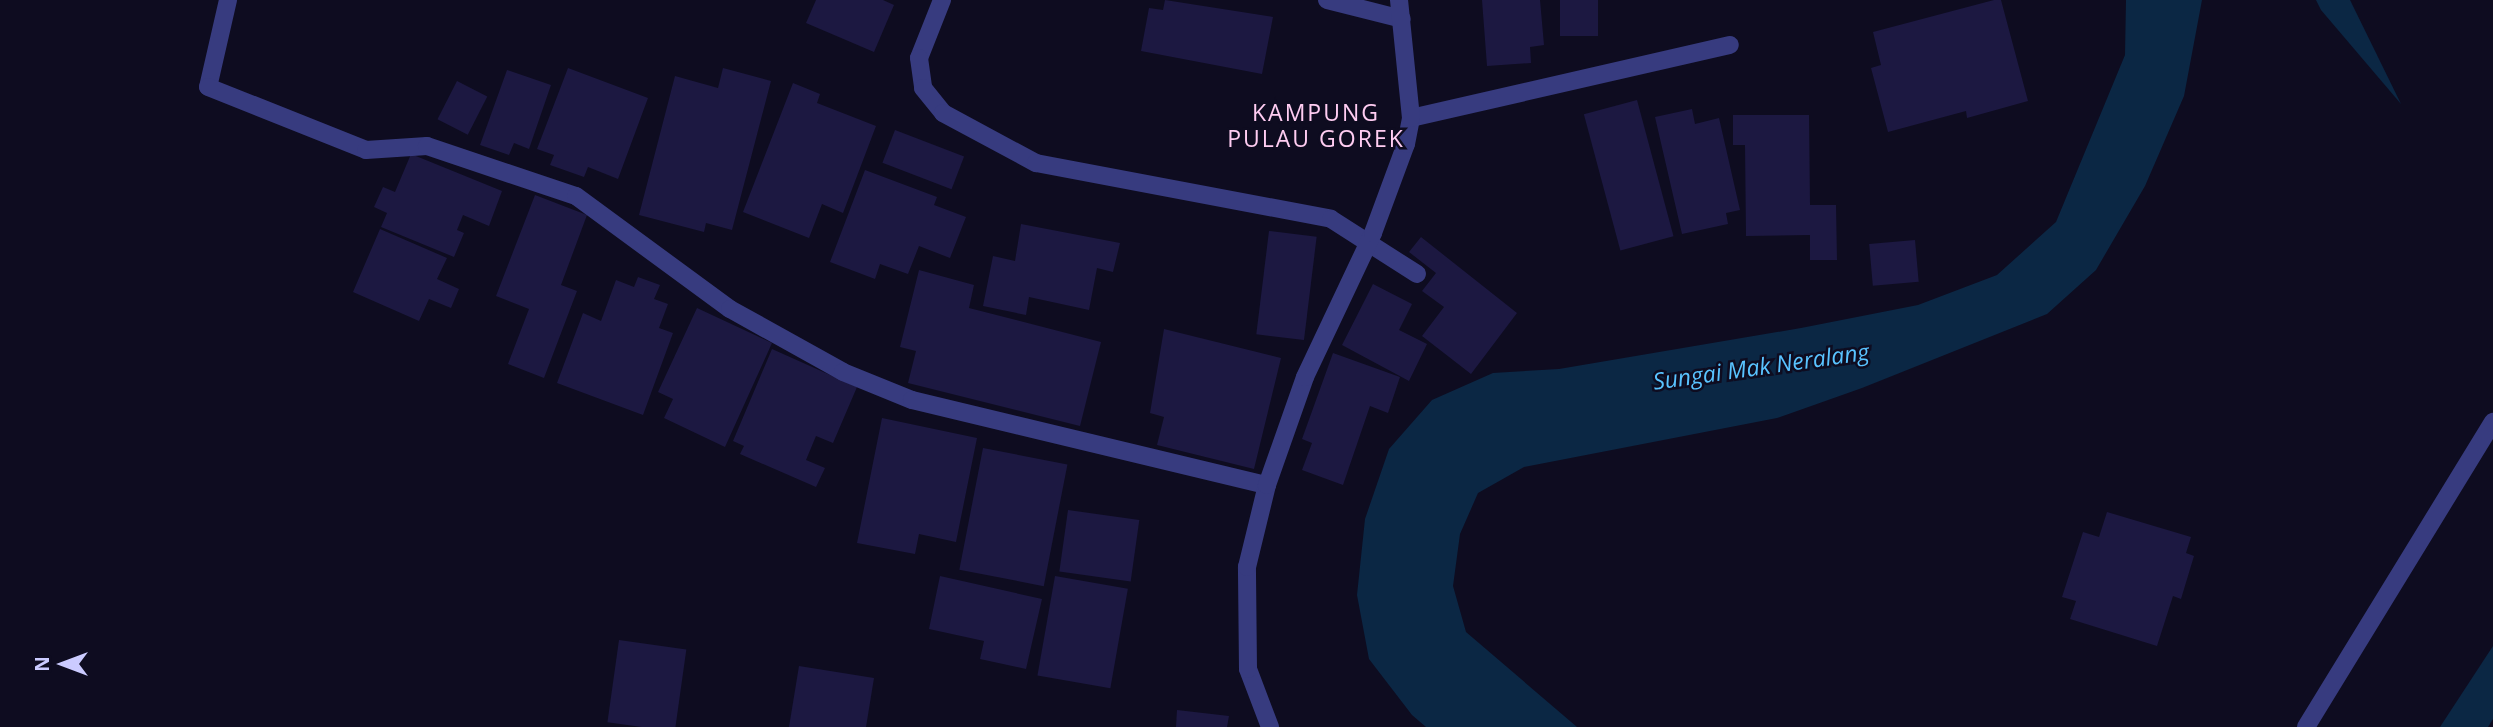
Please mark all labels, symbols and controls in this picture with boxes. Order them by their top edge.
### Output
district label: KAMPUNG PULAU GOREK [1229,98,1403,152]
water label: Sungai Mak Neralang [1651,337,1871,395]
north arrow [28,629,98,699]
text: N [29,656,55,672]

